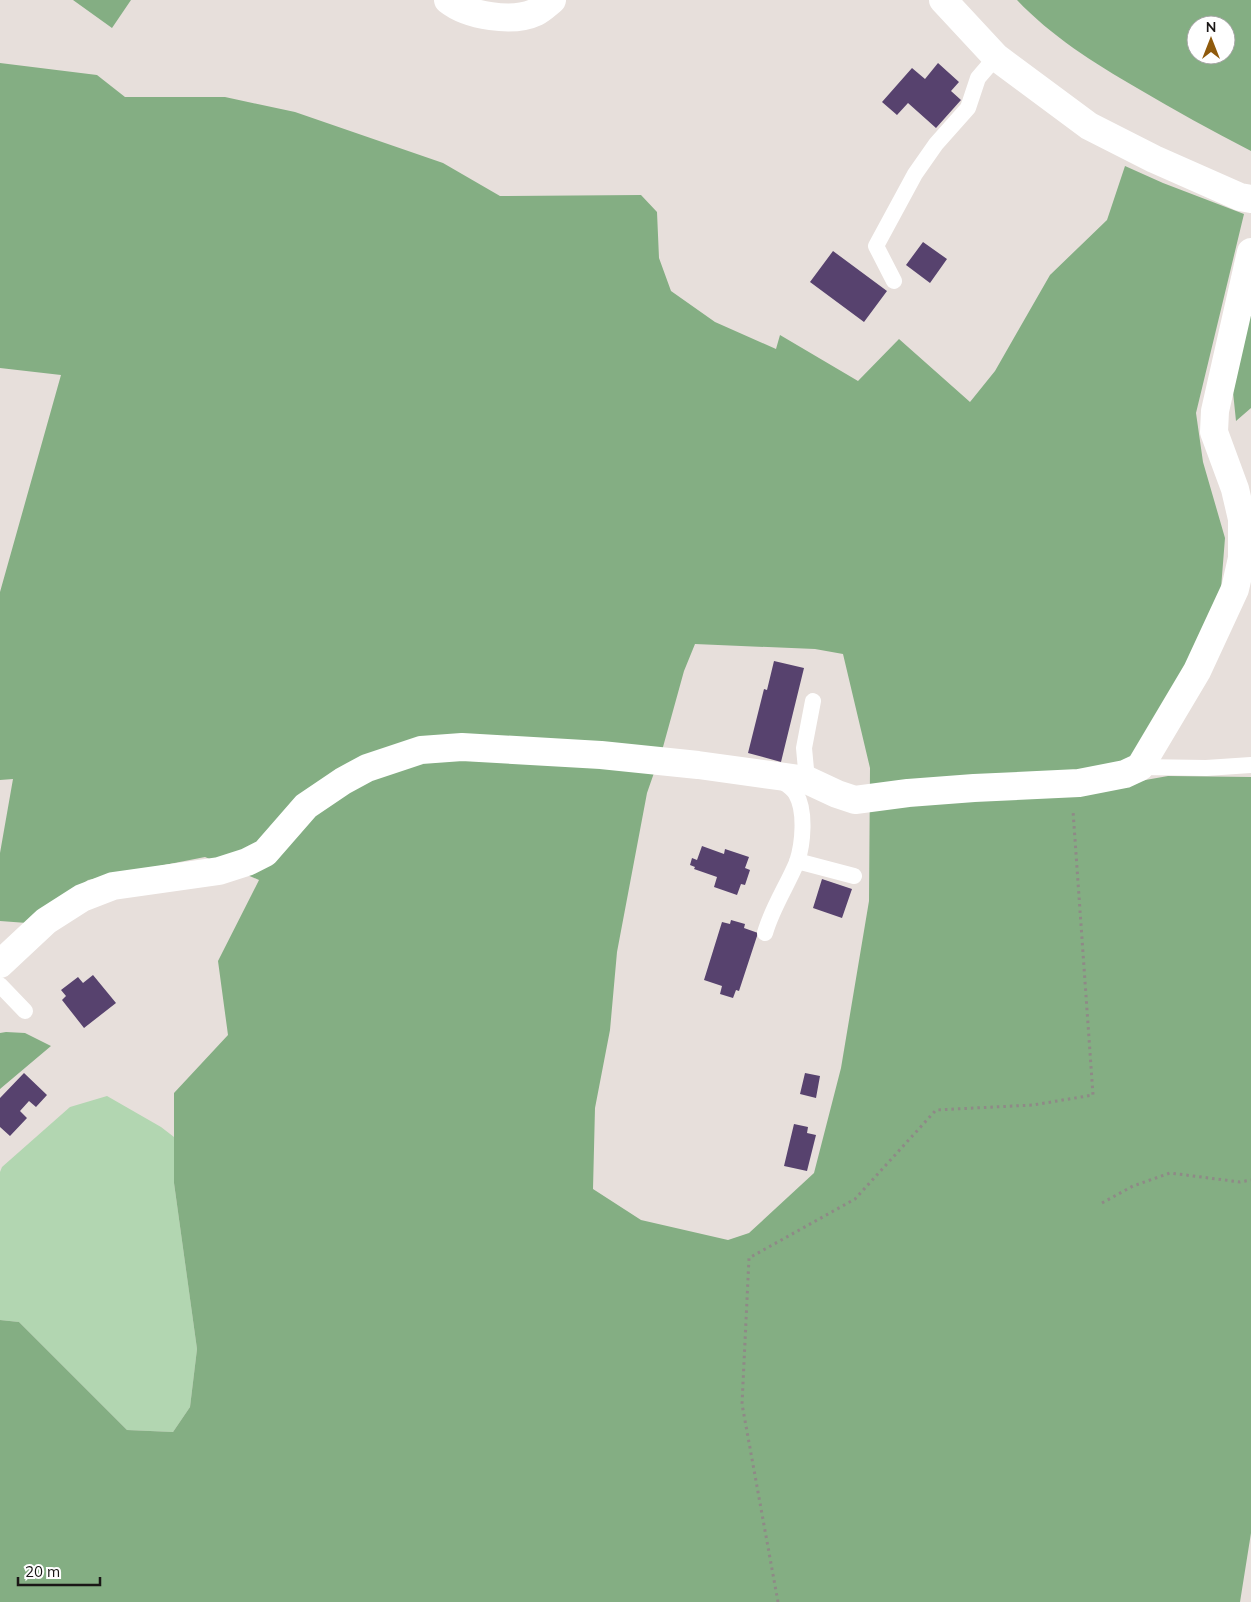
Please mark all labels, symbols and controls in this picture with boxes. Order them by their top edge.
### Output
north arrow [1186,15,1236,65]
text: N [1206,18,1216,36]
scale bar [18,1554,100,1586]
text: 20 m [25,1562,60,1581]

